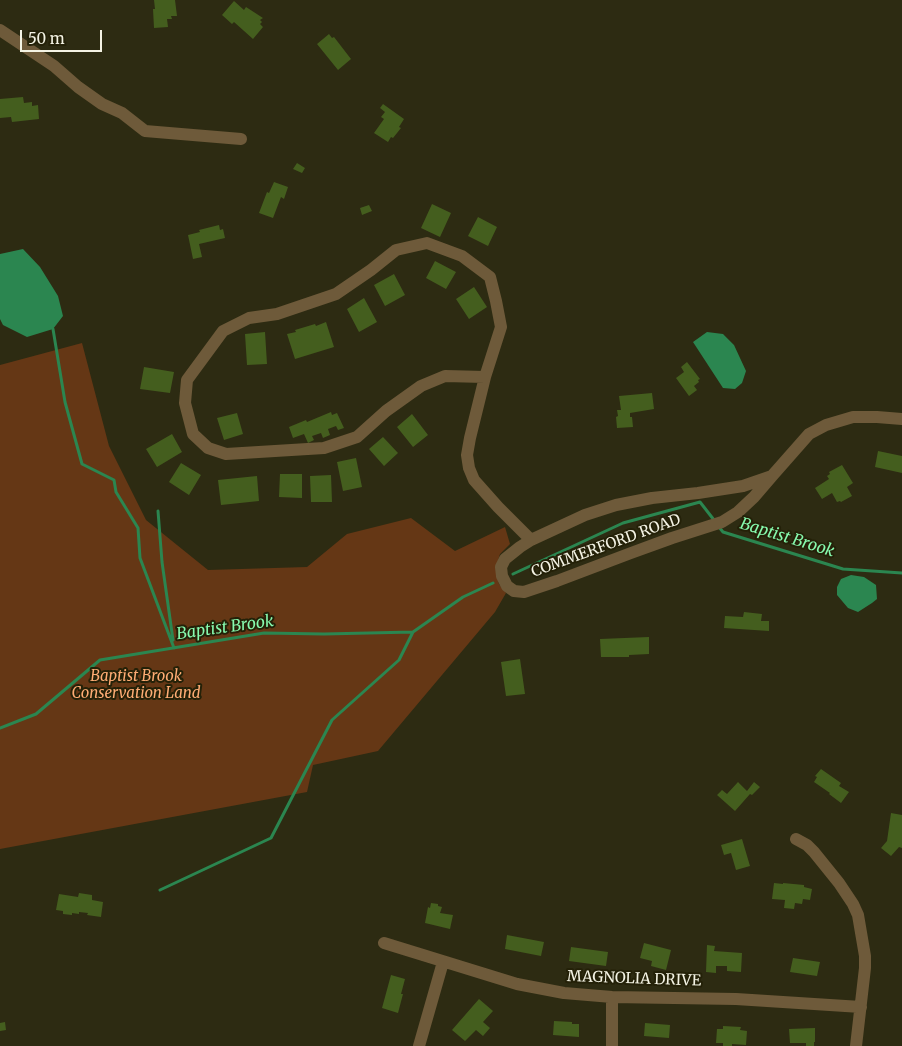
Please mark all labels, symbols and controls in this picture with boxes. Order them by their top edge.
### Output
scale bar [22,20,105,52]
text: 50 m [28,29,65,48]
street label: COMMERFORD ROAD [529,511,683,581]
water label: Baptist Brook [737,515,837,561]
water label: Baptist Brook [175,612,275,644]
park label: Baptist Brook Conservation Land [71,668,201,703]
street label: MAGNOLIA DRIVE [567,968,701,990]

